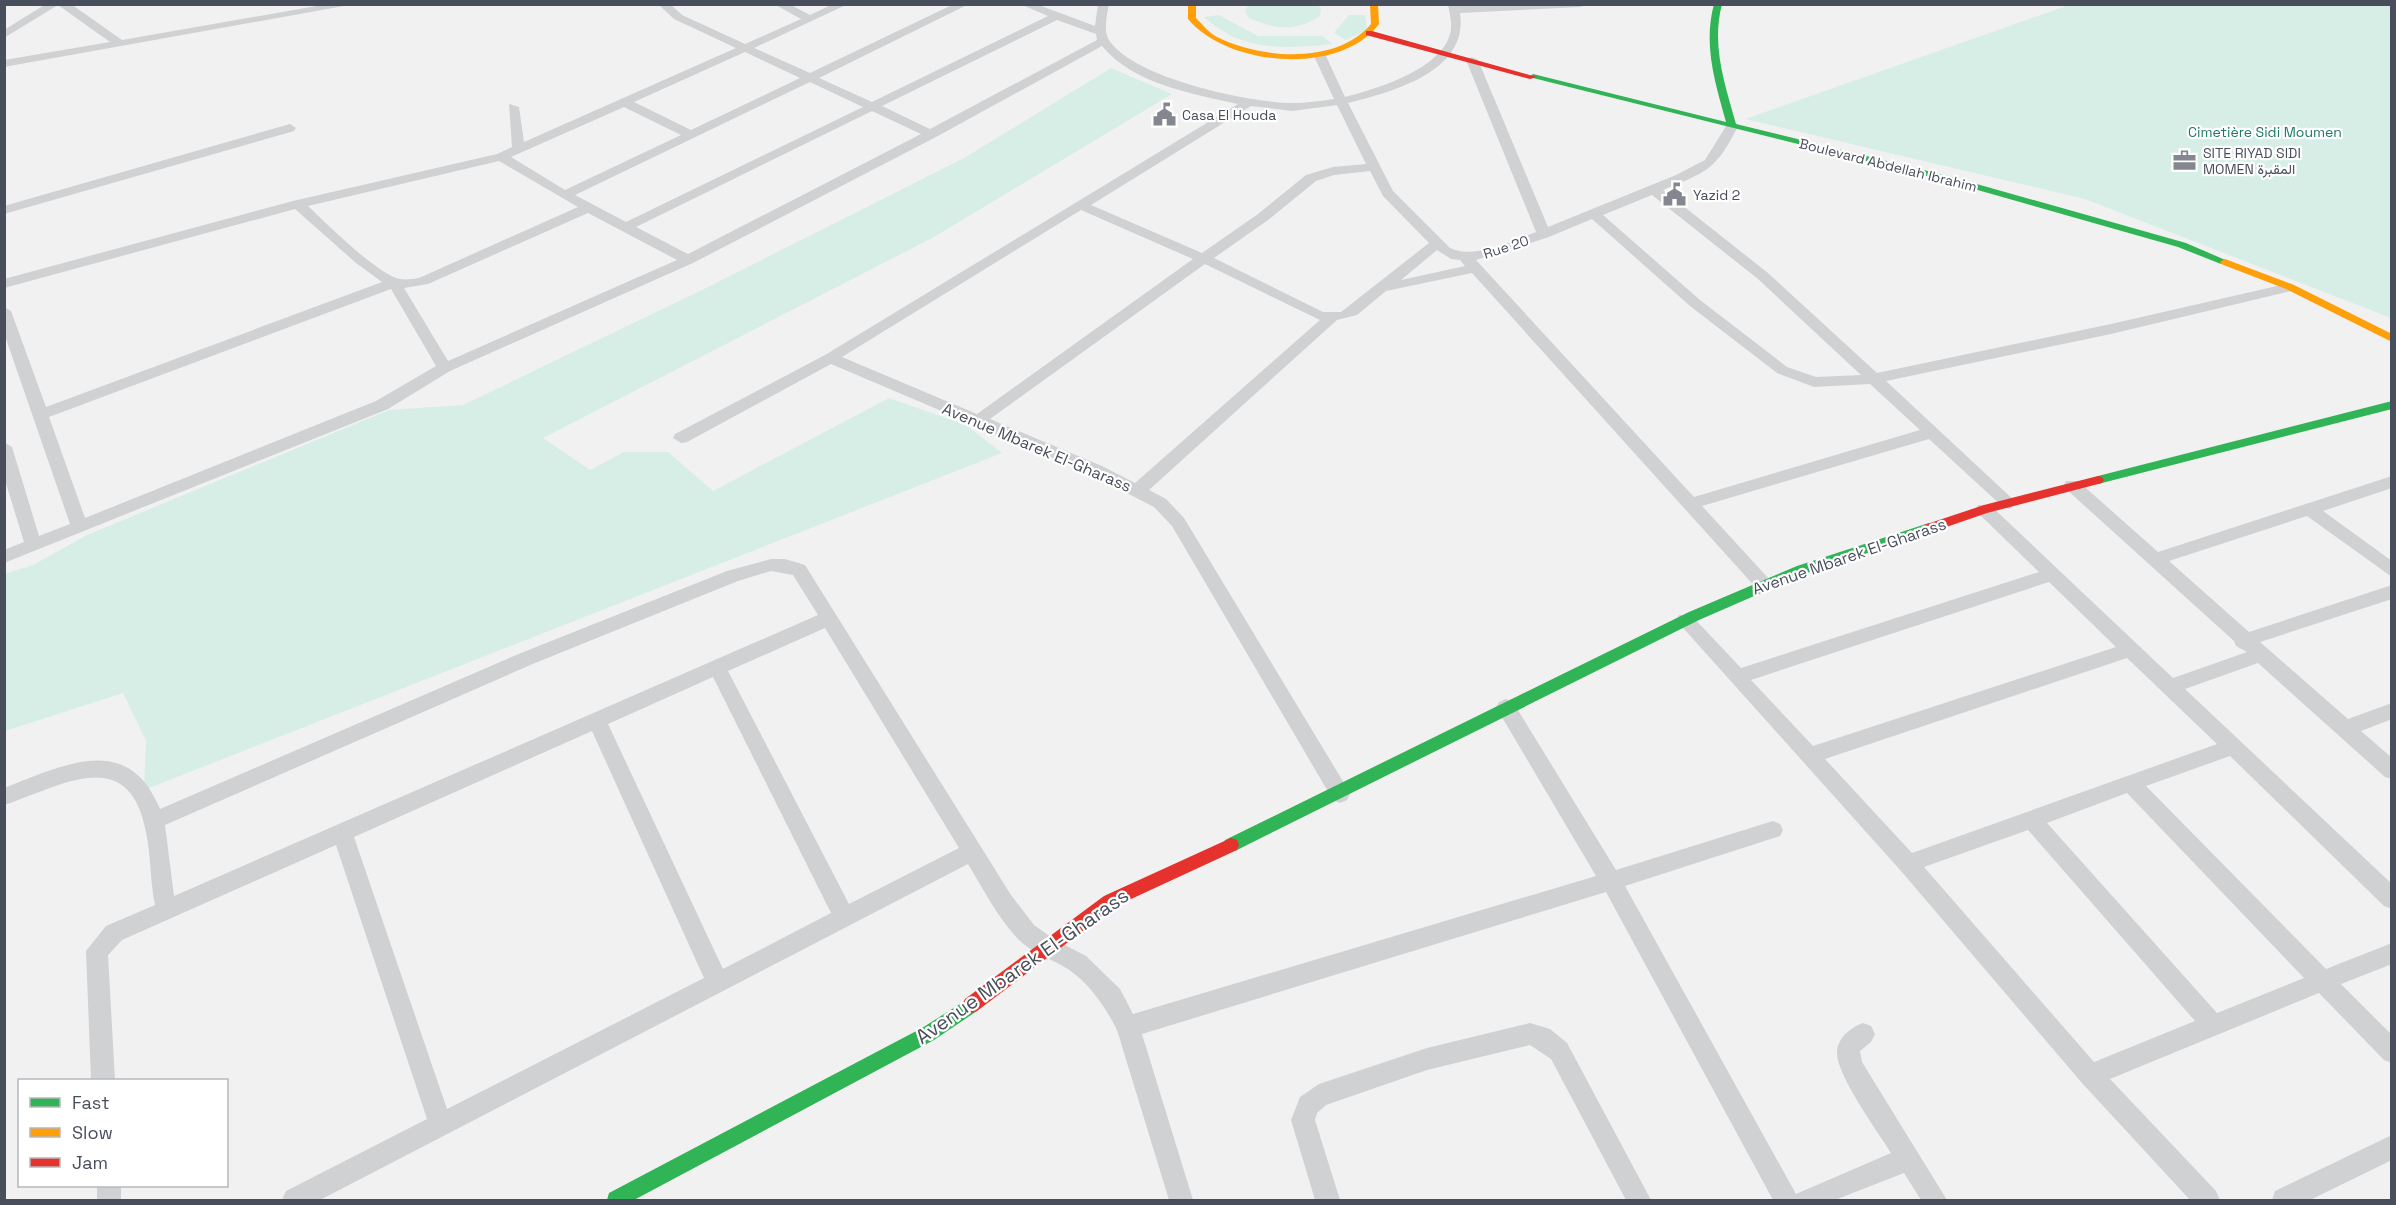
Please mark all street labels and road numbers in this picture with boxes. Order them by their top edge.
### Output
street label: Boulevard Abdellah Ibrahim [1797,134,1979,196]
street label: Rue 20 [1481,231,1531,263]
street label: Avenue Mbarek El-Gharass [939,398,1135,497]
street label: Avenue Mbarek El-Gharass [1750,513,1949,600]
street label: Avenue Mbarek El-Gharass [910,882,1134,1050]

